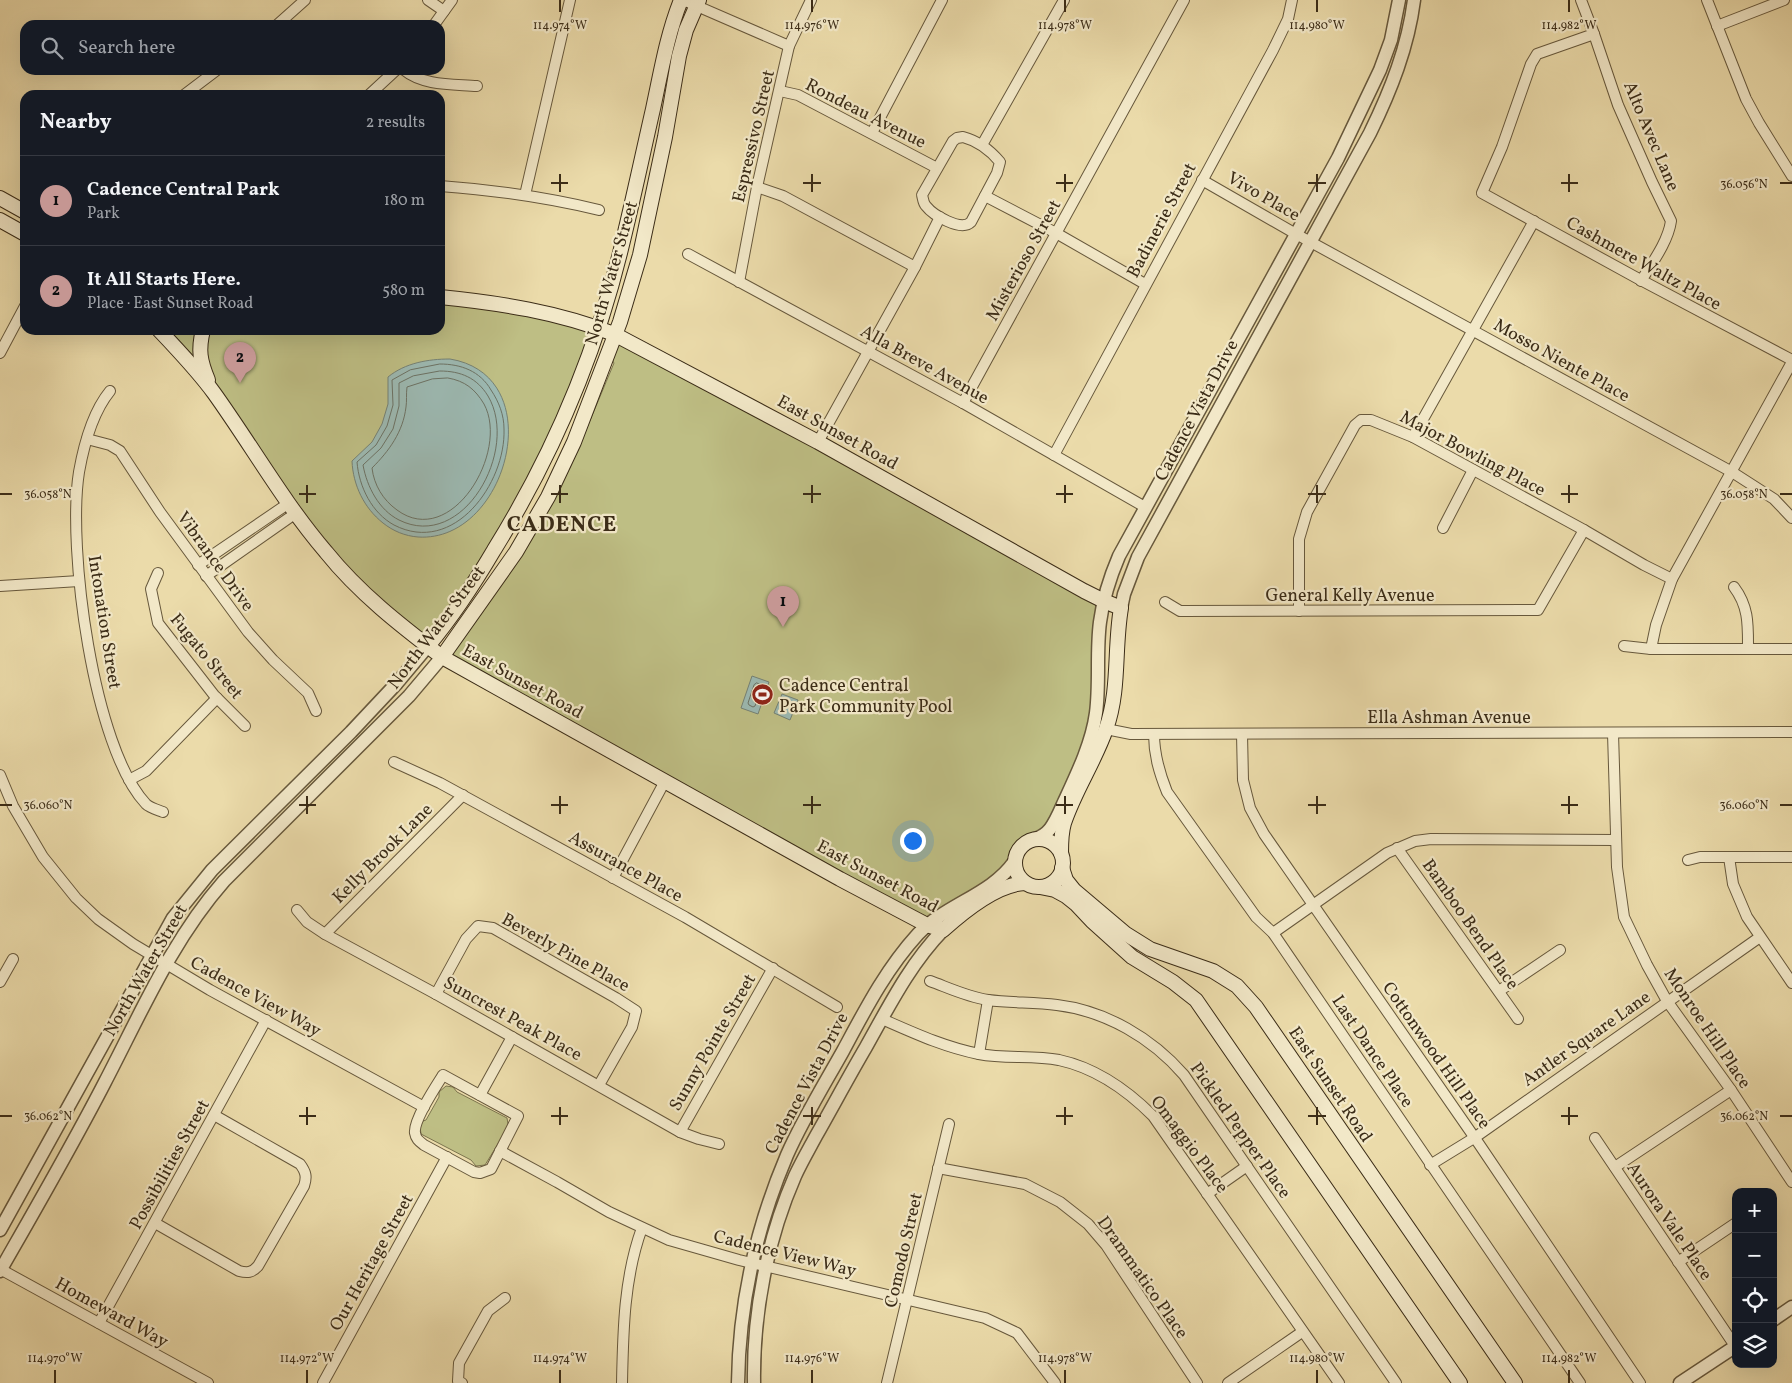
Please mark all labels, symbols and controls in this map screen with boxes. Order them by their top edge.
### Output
text: 114.974°W [533,18,587,34]
text: 114.976°W [785,18,839,34]
text: 114.978°W [1038,18,1092,34]
text: 114.980°W [1289,18,1345,34]
text: 114.982°W [1542,18,1596,34]
search box [20,20,445,75]
icon: search [38,34,66,62]
text: Search here [78,35,175,61]
street label: Espressivo Street [727,68,782,205]
street label: Rondeau Avenue [801,73,930,156]
street label: Alto Avec Lane [1616,78,1685,195]
text: Nearby [40,108,111,137]
text: 2 results [366,112,425,134]
street label: Badinerie Street [1121,159,1203,283]
street label: Vivo Place [1222,166,1304,228]
text: Cadence Central Park [87,177,280,203]
text: 36.056°N [1720,177,1768,193]
text: 1 [53,190,59,212]
text: 180 m [384,190,425,212]
street label: Misterioso Street [981,196,1068,326]
street label: North Water Street [580,198,645,349]
text: Park [87,203,120,225]
street label: Cashmere Waltz Place [1561,211,1726,317]
text: It All Starts Here. [87,267,241,293]
text: 2 [52,280,60,302]
text: 580 m [382,280,425,302]
text: Place · East Sunset Road [87,293,253,315]
street label: Mosso Niente Place [1489,313,1634,409]
street label: Alla Breve Avenue [855,320,993,411]
street label: Cadence Vista Drive [1149,335,1245,486]
pin: 2 [224,342,256,383]
street label: East Sunset Road [772,390,902,477]
street label: Major Bowling Place [1395,405,1550,503]
text: 36.058°N [24,487,72,503]
text: 36.058°N [1720,487,1768,503]
street label: Vibrance Drive [170,507,260,617]
district label: CADENCE [507,510,617,541]
street label: Intonation Street [81,554,126,691]
street label: North Water Street [382,561,492,695]
street label: General Kelly Avenue [1266,584,1434,609]
pin: 1 [767,586,799,627]
street label: Fugato Street [163,609,248,705]
street label: East Sunset Road [457,639,587,726]
place label: Cadence Central Park Community Pool [779,674,952,720]
sports icon: Cadence Central Park Community Pool [751,683,775,707]
street label: Ella Ashman Avenue [1367,706,1531,731]
text: 36.060°N [24,798,73,814]
street label: Kelly Brook Lane [327,798,439,910]
text: 36.060°N [1720,798,1769,814]
street label: Assurance Place [564,826,687,909]
your location [900,828,926,854]
street label: East Sunset Road [812,835,943,920]
street label: Bamboo Bend Place [1415,854,1524,995]
street label: North Water Street [98,900,194,1042]
street label: Beverly Pine Place [497,908,634,999]
street label: Cadence View Way [185,951,326,1044]
street label: Monroe Hill Place [1657,964,1756,1094]
street label: Sunny Pointe Street [664,969,763,1116]
street label: Suncrest Peak Place [438,971,586,1068]
street label: Cottonwood Hill Place [1375,977,1496,1135]
street label: Antler Square Lane [1518,985,1656,1093]
street label: Last Dance Place [1325,991,1419,1113]
street label: Cadence Vista Drive [759,1008,855,1159]
street label: East Sunset Road [1282,1022,1378,1148]
street label: Pickled Pepper Place [1183,1058,1296,1204]
street label: Omaggio Place [1144,1091,1234,1199]
street label: Possibilities Street [124,1095,216,1234]
text: 36.062°N [24,1109,72,1125]
text: 36.062°N [1720,1109,1768,1125]
street label: Aurora Vale Place [1620,1158,1718,1286]
map controls [1732,1188,1777,1368]
button: + [1732,1188,1777,1233]
street label: Our Heritage Street [324,1190,420,1336]
street label: Comodo Street [879,1190,930,1310]
street label: Drammatico Place [1090,1211,1193,1344]
street label: Cadence View Way [711,1225,859,1284]
button: − [1732,1233,1777,1278]
street label: Homeward Way [50,1272,173,1355]
button: locate [1732,1278,1777,1323]
button: layers [1732,1323,1777,1368]
text: 114.970°W [28,1351,82,1367]
text: 114.972°W [280,1351,334,1367]
text: 114.974°W [533,1351,587,1367]
text: 114.976°W [785,1351,839,1367]
text: 114.978°W [1038,1351,1092,1367]
text: 114.980°W [1289,1351,1345,1367]
text: 114.982°W [1542,1351,1596,1367]

